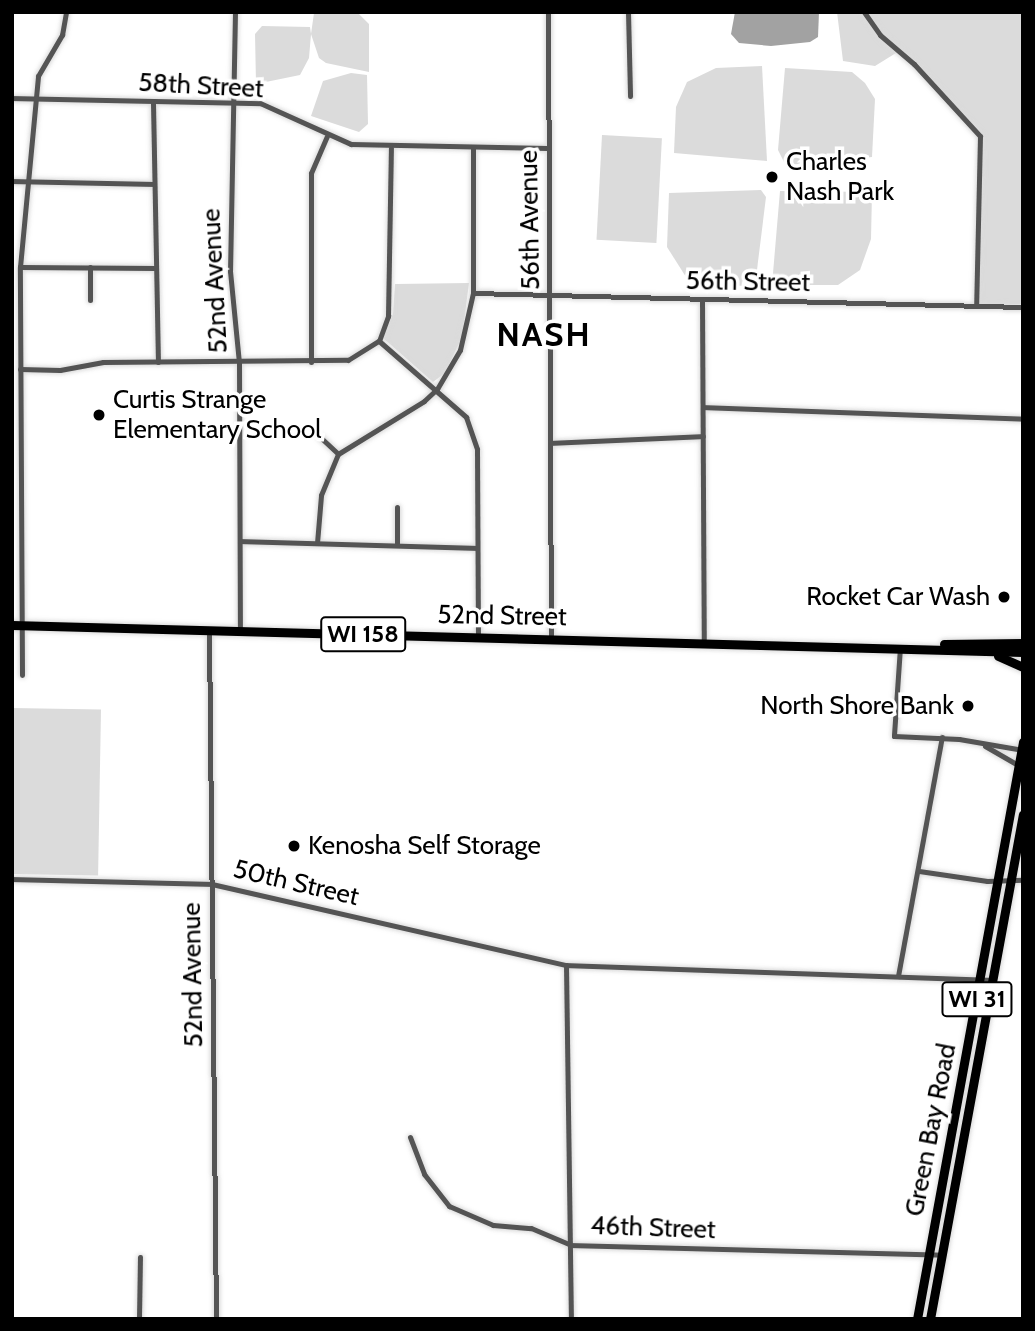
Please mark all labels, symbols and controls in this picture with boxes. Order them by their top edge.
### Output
street label: 58th Street [138,67,264,105]
place label: Charles Nash Park [786,146,894,208]
street label: 56th Avenue [513,150,547,290]
marker: Charles Nash Park [764,169,780,185]
street label: 52nd Avenue [196,208,234,354]
street label: 56th Street [686,265,810,299]
district label: NASH [497,315,591,355]
place label: Curtis Strange Elementary School [113,384,321,446]
marker: Curtis Strange Elementary School [91,407,107,423]
place label: Rocket Car Wash [806,581,990,613]
marker: Rocket Car Wash [996,589,1012,605]
street label: 52nd Street [437,599,567,633]
road number: WI 158 [319,614,407,654]
place label: North Shore Bank [760,690,954,722]
marker: North Shore Bank [960,698,976,714]
place label: Kenosha Self Storage [308,830,541,862]
marker: Kenosha Self Storage [286,838,302,854]
street label: 50th Street [230,853,362,913]
street label: 52nd Avenue [176,902,210,1048]
road number: WI 31 [940,979,1014,1020]
street label: Green Bay Road [899,1041,963,1219]
street label: 46th Street [590,1210,716,1246]

